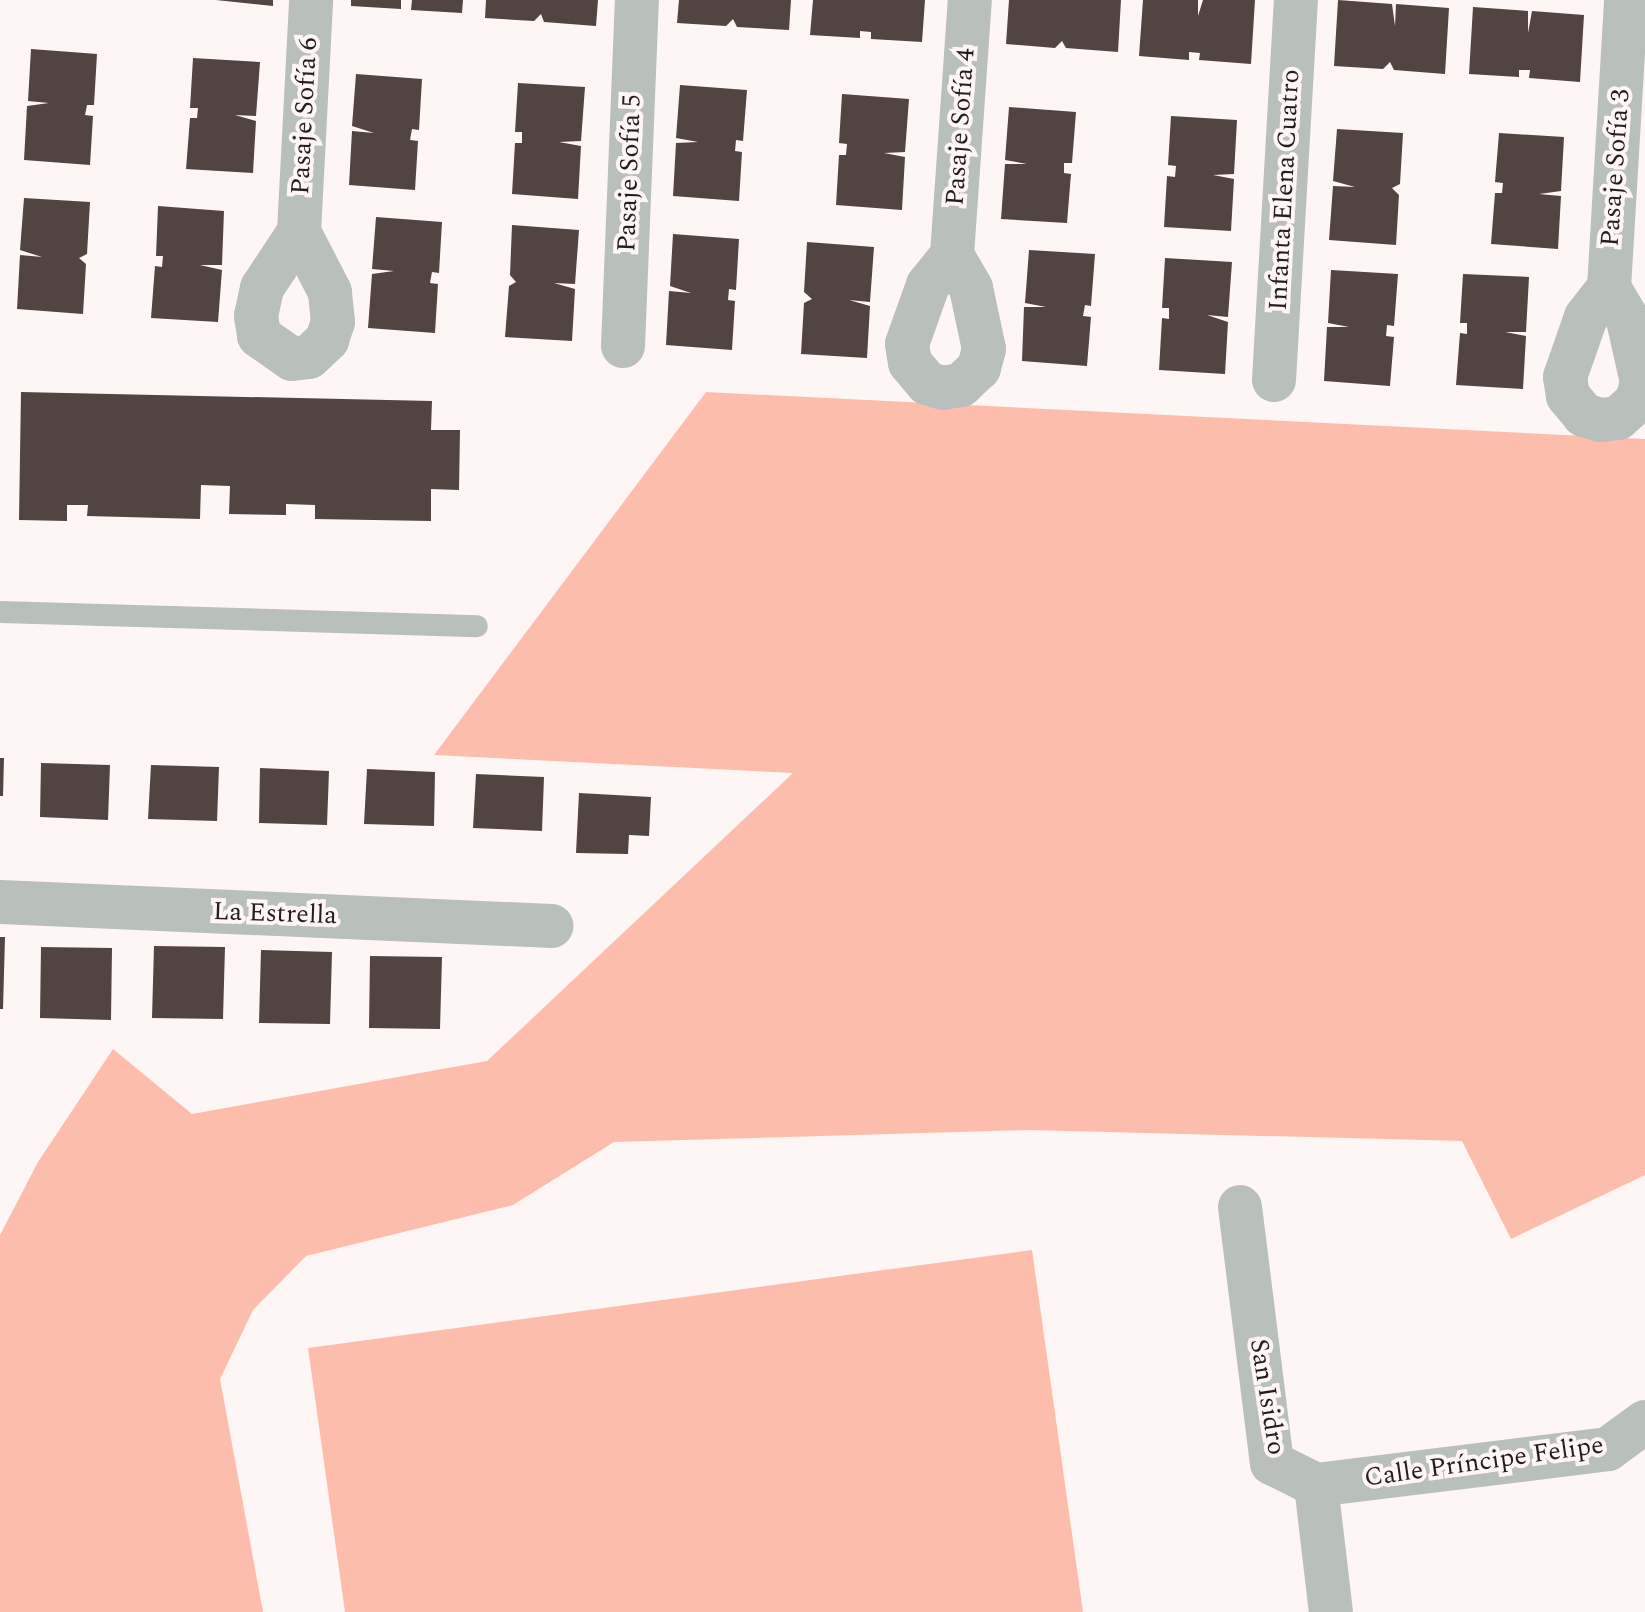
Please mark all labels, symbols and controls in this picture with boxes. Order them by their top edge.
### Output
street label: Pasaje Sofía 6 [285,36,325,196]
street label: Pasaje Sofía 4 [940,47,982,207]
street label: Infanta Elena Cuatro [1263,69,1307,311]
street label: Pasaje Sofía 3 [1595,88,1637,248]
street label: Pasaje Sofía 5 [612,94,648,252]
street label: La Estrella [213,896,337,932]
street label: San Isidro [1242,1337,1292,1457]
street label: Calle Príncipe Felipe [1362,1430,1606,1494]

